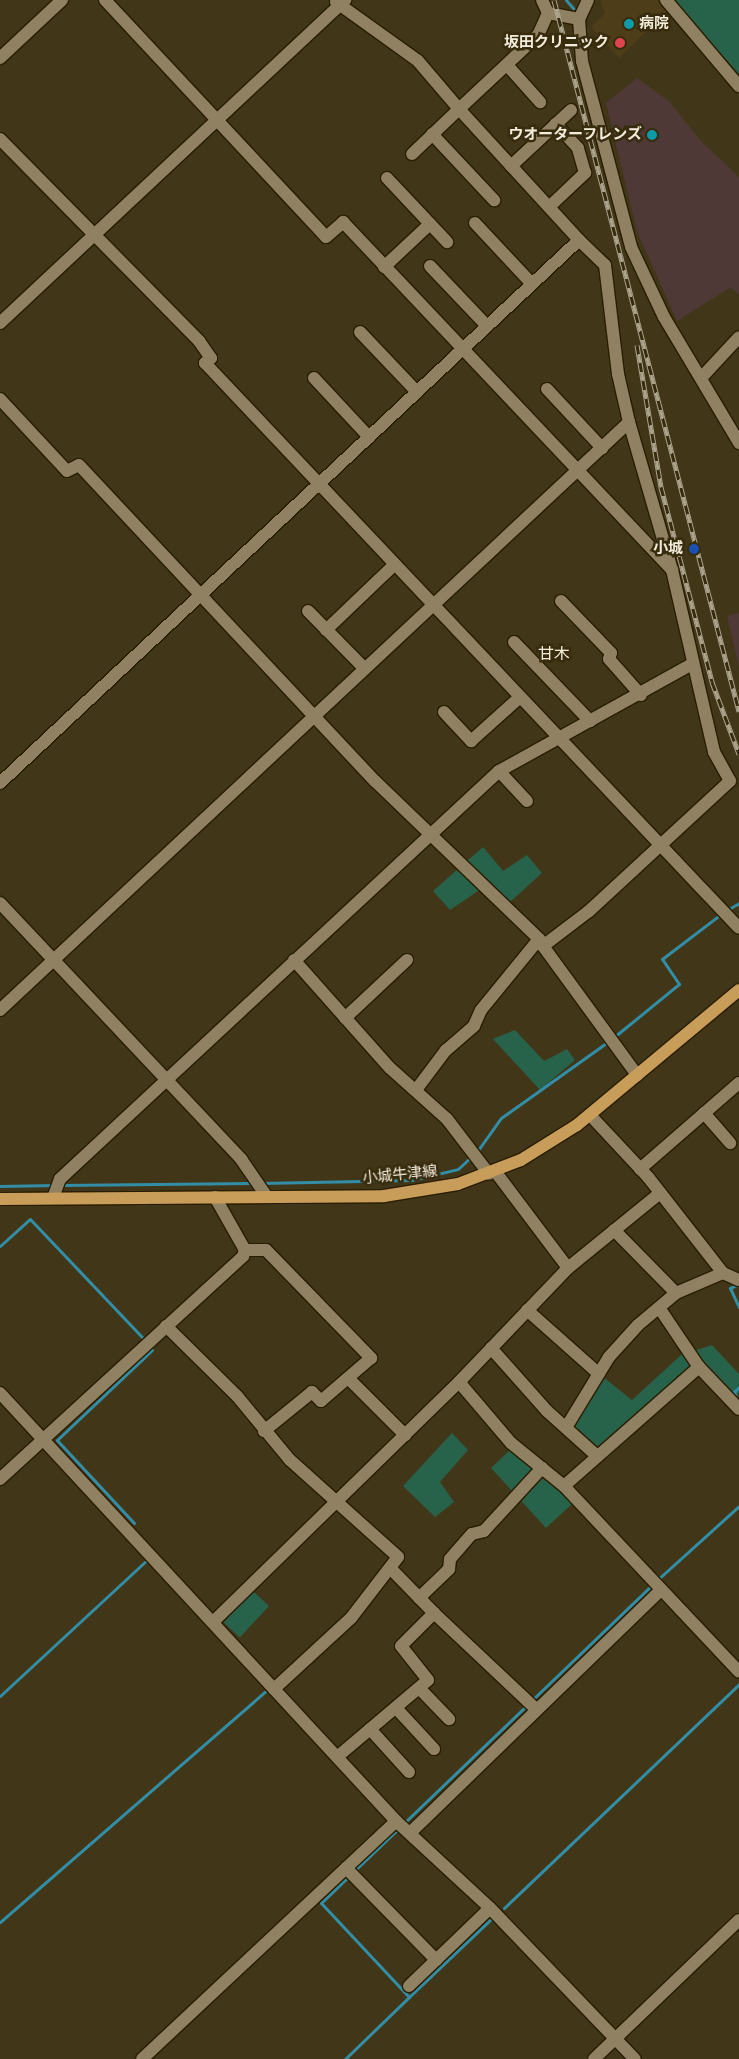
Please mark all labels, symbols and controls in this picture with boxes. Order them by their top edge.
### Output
place label: 病院 [639,15,669,33]
marker: 病院 [623,18,635,30]
place label: 坂田クリニック [504,34,609,52]
marker: 坂田クリニック [613,36,627,50]
place label: ウオーターフレンズ [507,126,642,144]
marker: ウオーターフレンズ [646,129,658,141]
place label: 小城 [653,540,683,558]
marker: 小城 [687,542,701,556]
district label: 甘木 [538,644,570,664]
street label: 小城牛津線 [362,1162,438,1188]

